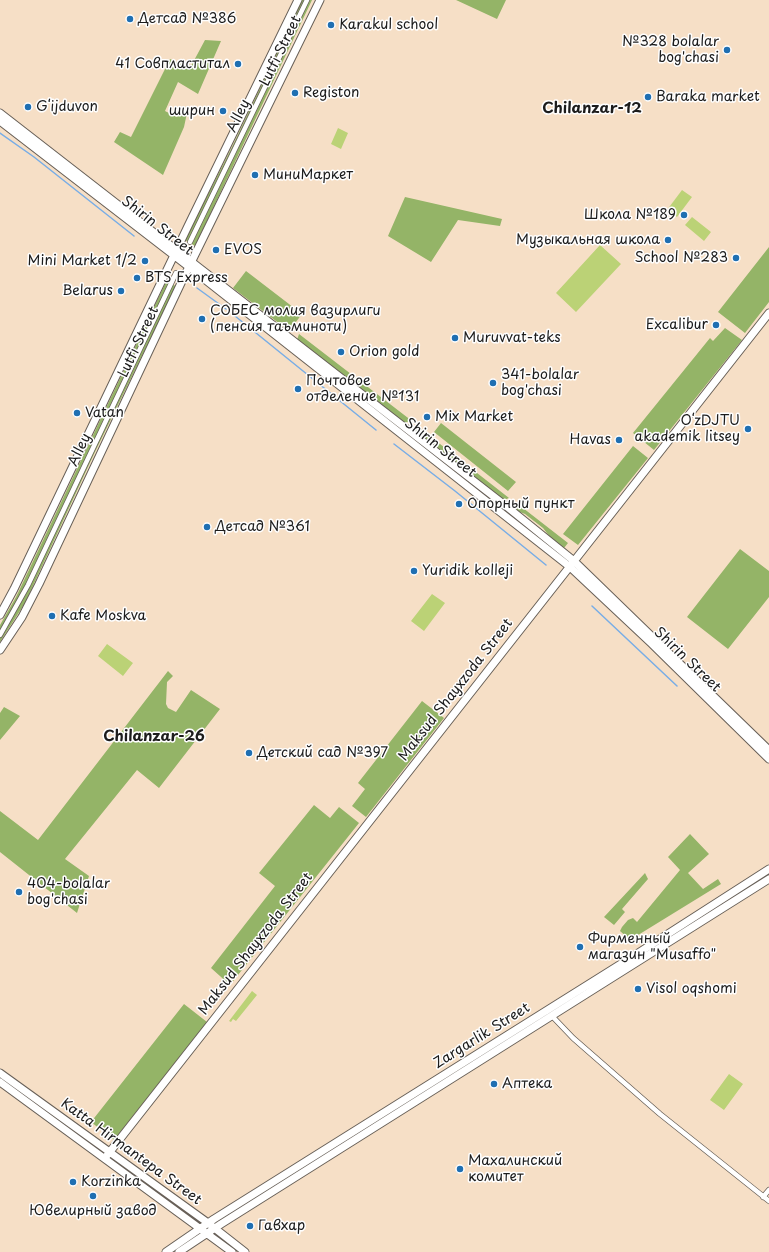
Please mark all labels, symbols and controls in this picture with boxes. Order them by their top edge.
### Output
place label: Детсад №386 [138,11,236,27]
street label: Lutfi Street [257,13,305,89]
marker: Детсад №386 [125,14,135,24]
place label: Karakul school [339,17,438,33]
marker: Karakul school [326,20,336,30]
place label: №328 bolalar bog'chasi [622,34,719,66]
marker: №328 bolalar bog'chasi [722,45,732,55]
place label: 41 Совпластитал [115,56,230,72]
marker: 41 Совпластитал [233,59,243,69]
place label: Registon [303,85,359,101]
marker: Registon [290,88,300,98]
place label: Baraka market [656,89,760,105]
marker: Baraka market [643,92,653,102]
street label: Alley [224,97,254,135]
place label: Gʻijduvon [36,99,98,115]
district label: Chilanzar-12 [542,100,642,118]
marker: Gʻijduvon [23,102,33,112]
place label: ширин [169,103,215,119]
marker: ширин [218,106,228,116]
place label: МиниМаркет [263,167,353,183]
marker: МиниМаркет [250,170,260,180]
street label: Shirin Street [118,193,196,259]
place label: Школа №189 [584,207,676,223]
marker: Школа №189 [679,210,689,220]
place label: Музыкальная школа [516,232,660,248]
marker: Музыкальная школа [663,235,673,245]
place label: EVOS [224,242,262,258]
marker: EVOS [211,245,221,255]
place label: School №283 [634,250,728,266]
place label: Mini Market 1/2 [28,253,137,269]
marker: School №283 [731,253,741,263]
marker: Mini Market 1/2 [140,256,150,266]
place label: BTS Express [145,270,228,286]
marker: BTS Express [132,273,142,283]
place label: Belarus [62,283,113,299]
marker: Belarus [116,286,126,296]
place label: СОБЕС молия вазирлиги (пенсия таъминоти) [210,303,381,336]
street label: Lutfi Street [115,304,163,380]
marker: СОБЕС молия вазирлиги (пенсия таъминоти) [197,314,207,324]
place label: Excalibur [646,317,708,333]
marker: Excalibur [711,320,721,330]
place label: Muruvvat-teks [463,330,561,346]
marker: Muruvvat-teks [450,333,460,343]
place label: Orion gold [349,344,419,360]
marker: Orion gold [336,347,346,357]
place label: 341-bolalar bog'chasi [501,367,579,400]
place label: Почтовое отделение №131 [306,373,419,406]
marker: 341-bolalar bog'chasi [488,378,498,388]
marker: Почтовое отделение №131 [293,384,303,394]
place label: Vatan [85,405,124,421]
marker: Vatan [72,408,82,418]
place label: Mix Market [435,409,513,425]
marker: Mix Market [422,412,432,422]
place label: OʻzDJTU akademik litsey [635,413,740,446]
street label: Shirin Street [401,415,479,481]
marker: OʻzDJTU akademik litsey [743,424,753,434]
street label: Alley [65,431,95,469]
place label: Havas [570,432,611,448]
marker: Havas [614,435,624,445]
place label: Опорный пункт [467,496,574,512]
marker: Опорный пункт [454,499,464,509]
place label: Детсад №361 [215,519,310,535]
marker: Детсад №361 [202,522,212,532]
place label: Yuridik kolleji [422,563,513,579]
marker: Yuridik kolleji [409,566,419,576]
place label: Kafe Moskva [60,608,146,624]
marker: Kafe Moskva [47,611,57,621]
street label: Maksud Shayxzoda Street [395,616,517,764]
street label: Shirin Street [650,624,724,696]
district label: Chilanzar-26 [103,728,205,746]
place label: Детский сад №397 [257,745,388,761]
marker: Детский сад №397 [244,748,254,758]
street label: Maksud Shayxzoda Street [195,870,317,1018]
place label: 404-bolalar bog'chasi [27,876,110,908]
marker: 404-bolalar bog'chasi [14,887,24,897]
place label: Фирменный магазин "Musaffo" [588,931,716,964]
marker: Фирменный магазин "Musaffo" [575,942,585,952]
place label: Visol oqshomi [646,981,737,997]
marker: Visol oqshomi [633,984,643,994]
street label: Zargarlik Street [431,1000,533,1072]
place label: Аптека [502,1076,552,1092]
marker: Аптека [489,1079,499,1089]
street label: Katta Hirmаntepa Street [57,1095,205,1209]
place label: Махалинский комитет [468,1153,562,1186]
marker: Махалинский комитет [455,1164,465,1174]
place label: Korzinka [81,1174,141,1190]
marker: Korzinka [68,1177,78,1187]
marker: Ювелирный завод [88,1191,98,1201]
place label: Ювелирный завод [29,1203,157,1219]
place label: Гавхар [258,1218,305,1234]
marker: Гавхар [245,1221,255,1231]

